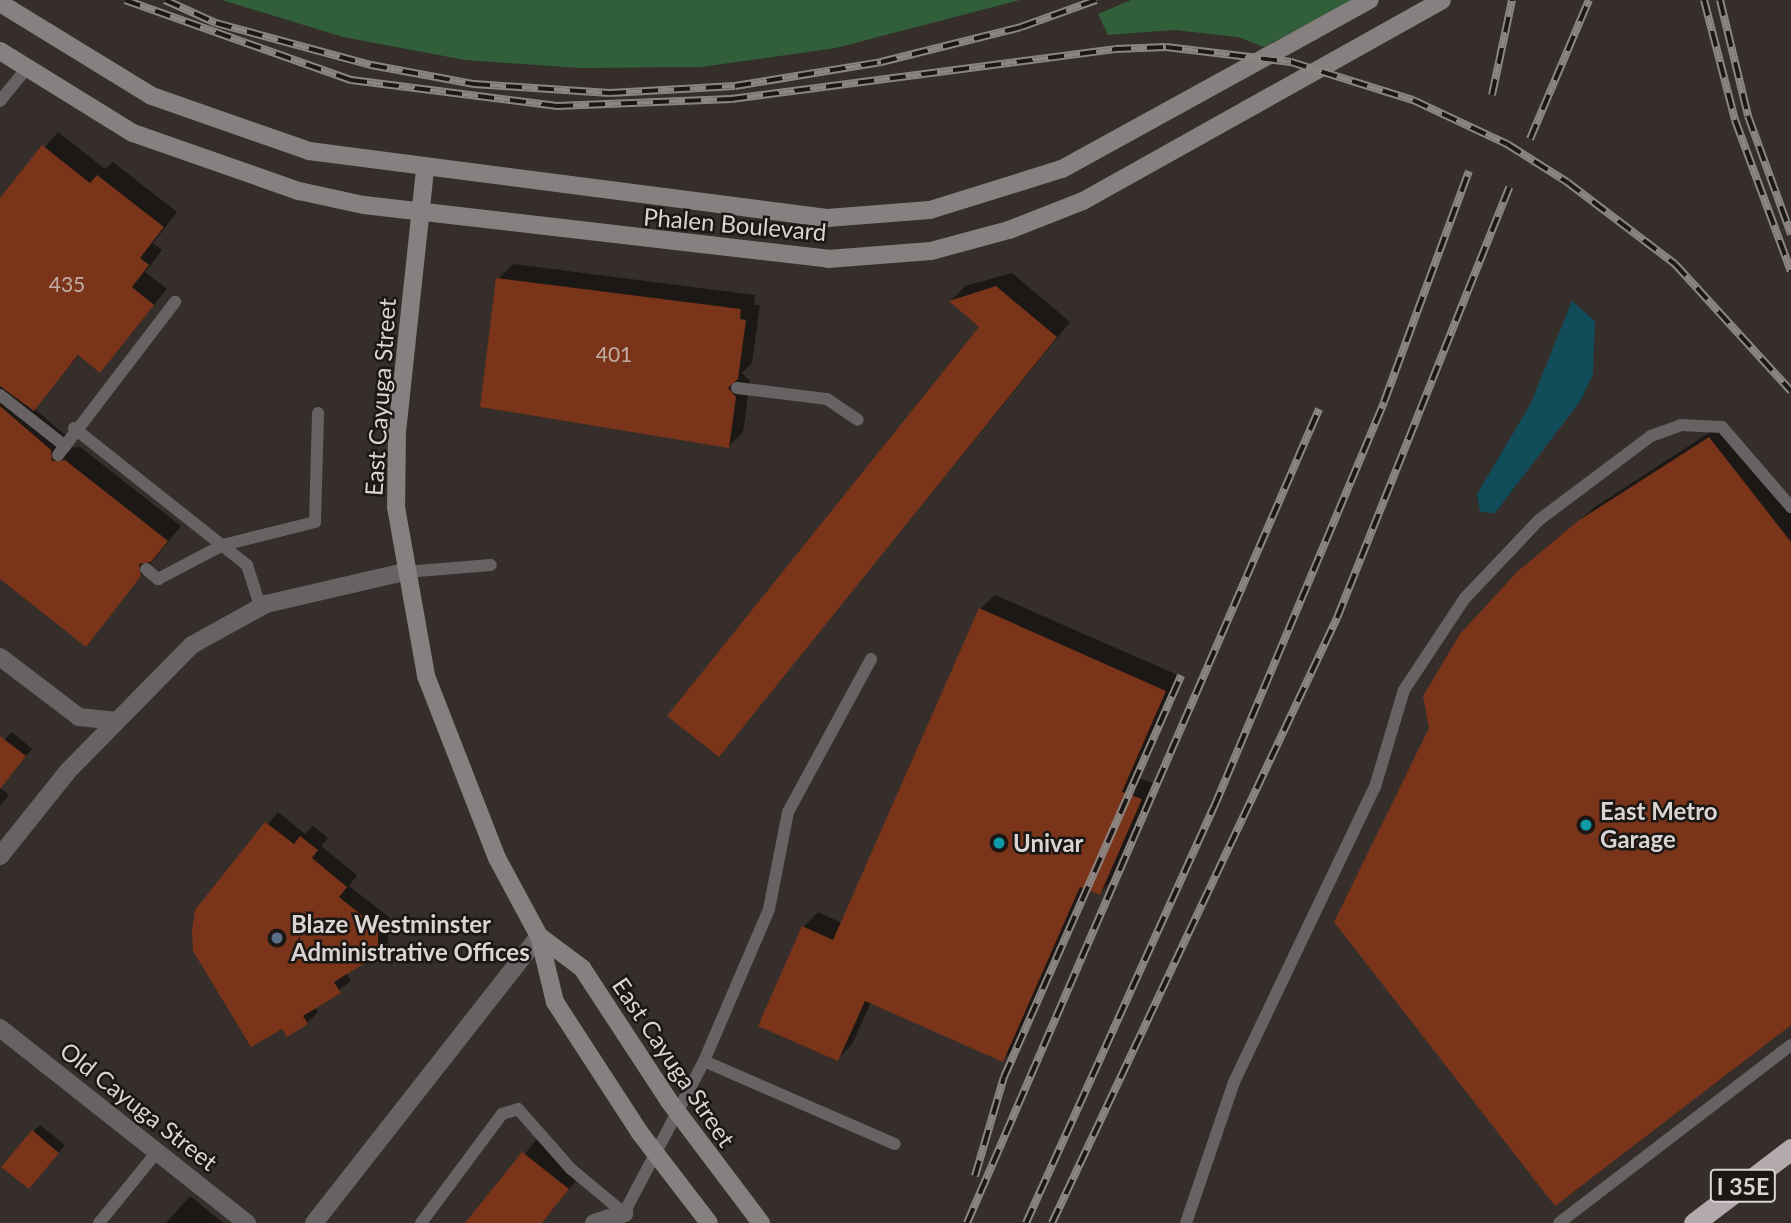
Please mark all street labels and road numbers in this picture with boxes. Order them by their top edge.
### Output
street label: Phalen Boulevard [642,202,828,246]
street label: East Cayuga Street [359,297,401,497]
street label: East Cayuga Street [607,972,741,1152]
street label: Old Cayuga Street [55,1036,223,1176]
road number: I 35E [1710,1166,1776,1205]

